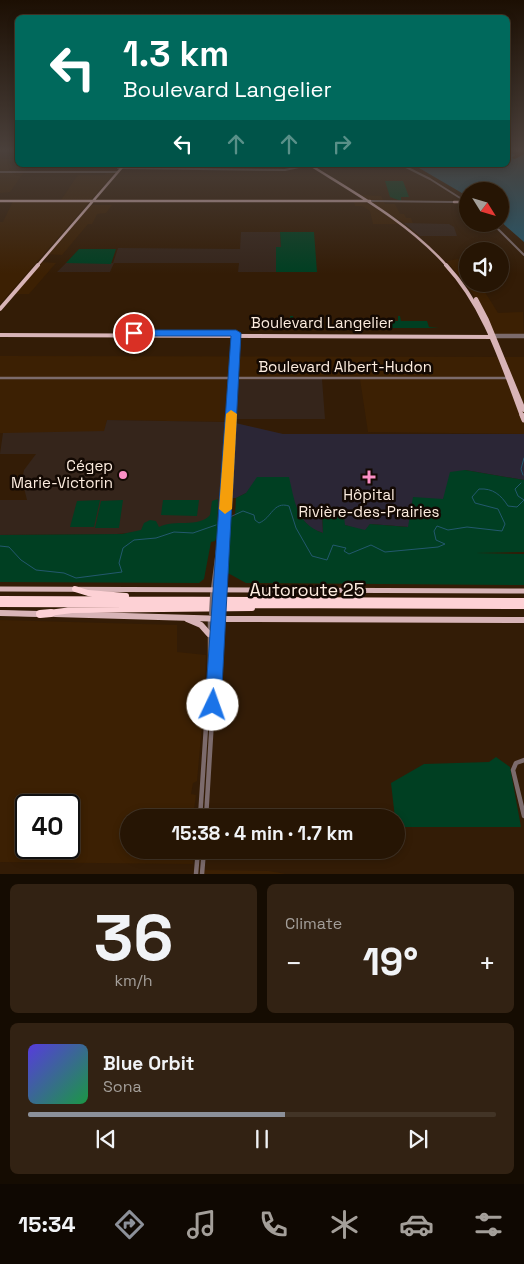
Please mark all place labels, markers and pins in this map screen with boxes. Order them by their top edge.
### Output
pin [113,312,155,354]
place label: Cégep Marie-Victorin [11,456,113,492]
marker: Cégep Marie-Victorin [117,469,129,481]
marker: Hôpital Rivière-des-Prairies [362,470,376,484]
place label: Hôpital Rivière-des-Prairies [299,485,440,521]

